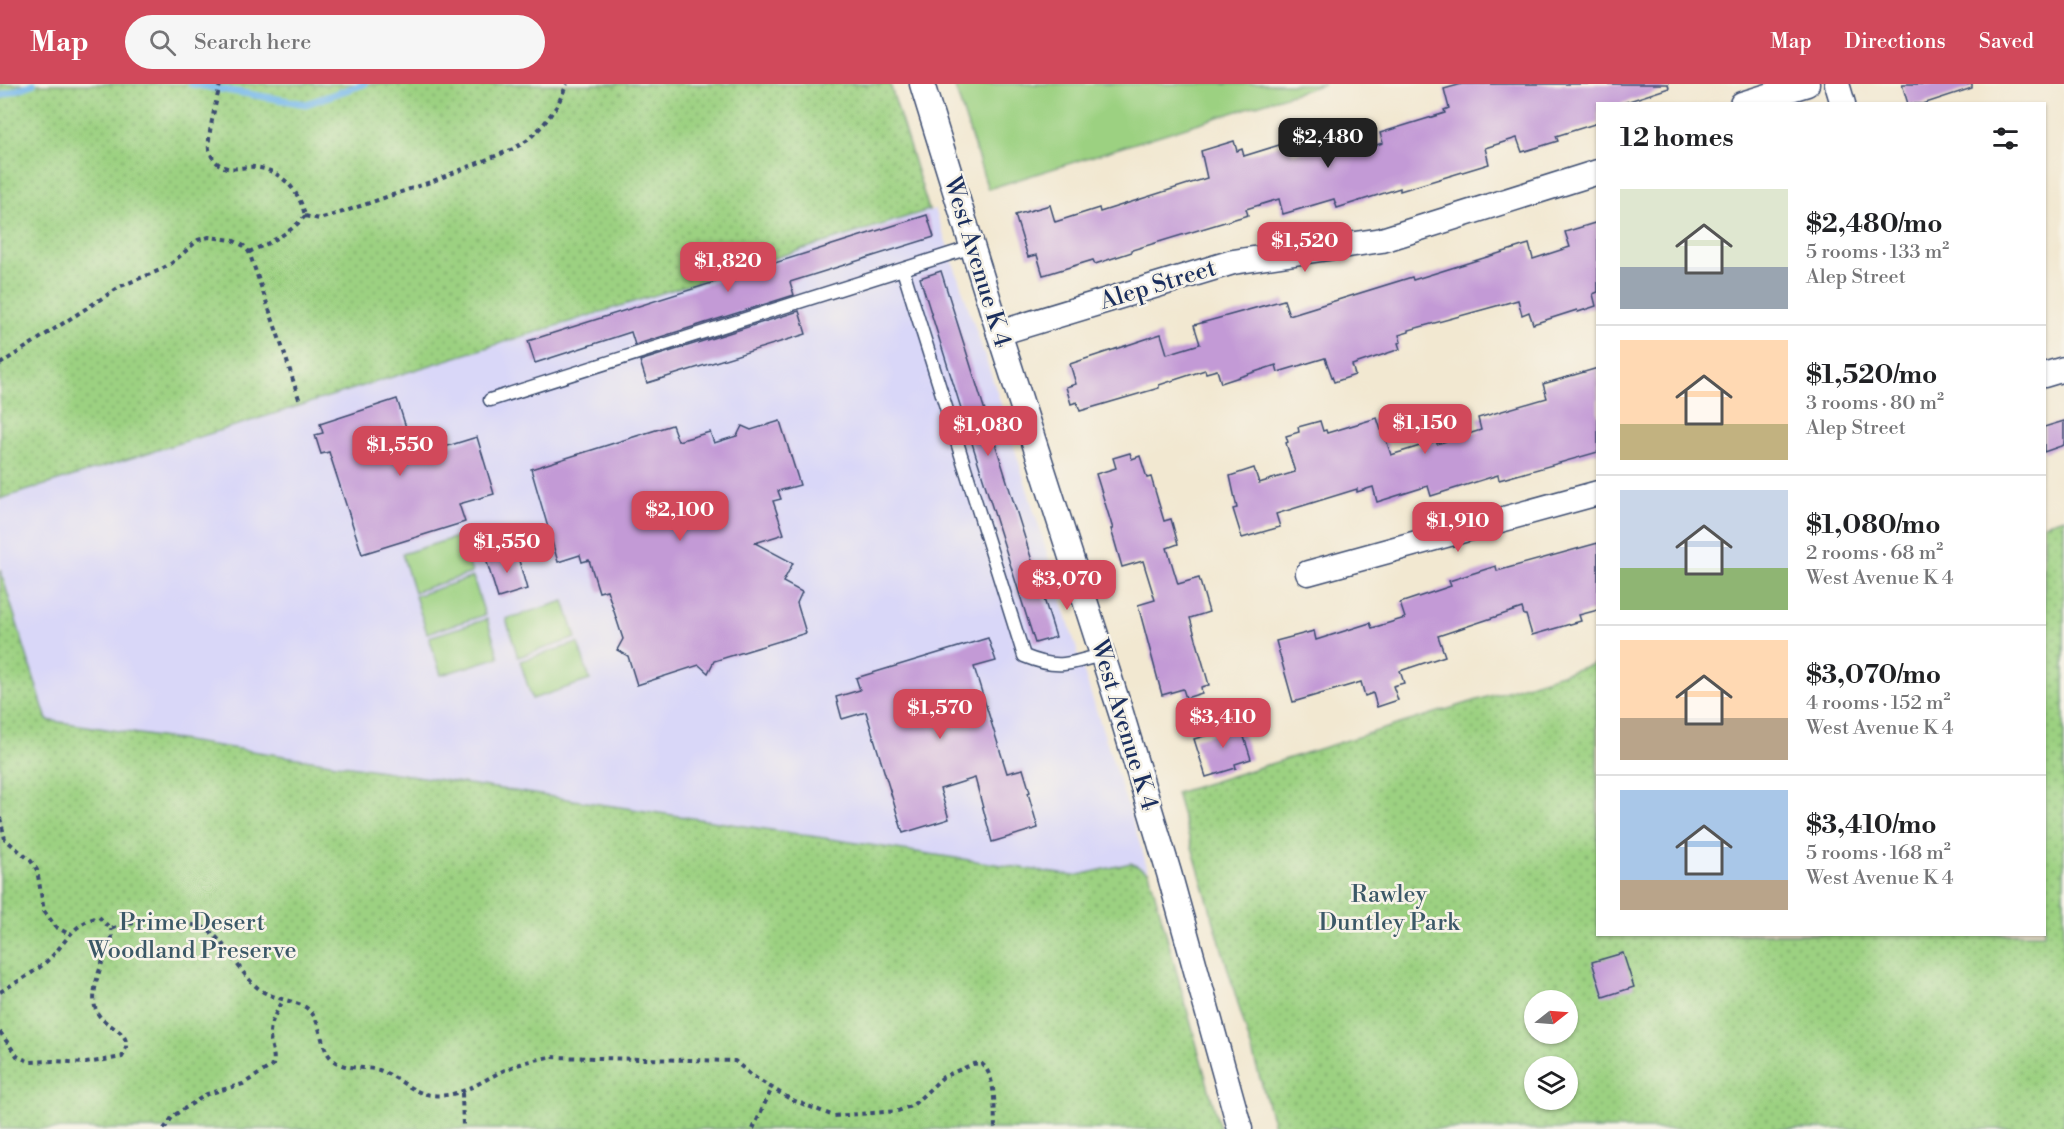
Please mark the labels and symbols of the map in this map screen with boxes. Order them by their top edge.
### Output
pin: $2,480 [1279,118,1377,169]
street label: West Avenue K 4 [936,172,1017,351]
pin: $1,520 [1256,222,1354,273]
pin: $1,820 [679,242,777,293]
street label: Alep Street [1095,253,1220,317]
pin: $1,150 [1376,404,1474,455]
pin: $1,080 [939,406,1037,457]
pin: $1,550 [351,426,449,477]
pin: $2,100 [631,491,729,542]
pin: $1,910 [1409,502,1507,553]
pin: $1,550 [458,523,556,574]
pin: $3,070 [1018,560,1116,611]
street label: West Avenue K 4 [1083,635,1164,814]
pin: $1,570 [891,689,989,740]
pin: $3,410 [1174,698,1272,749]
park label: Rawley Duntley Park [1318,880,1461,938]
park label: Prime Desert Woodland Preserve [86,908,297,966]
north arrow [1524,990,1578,1044]

